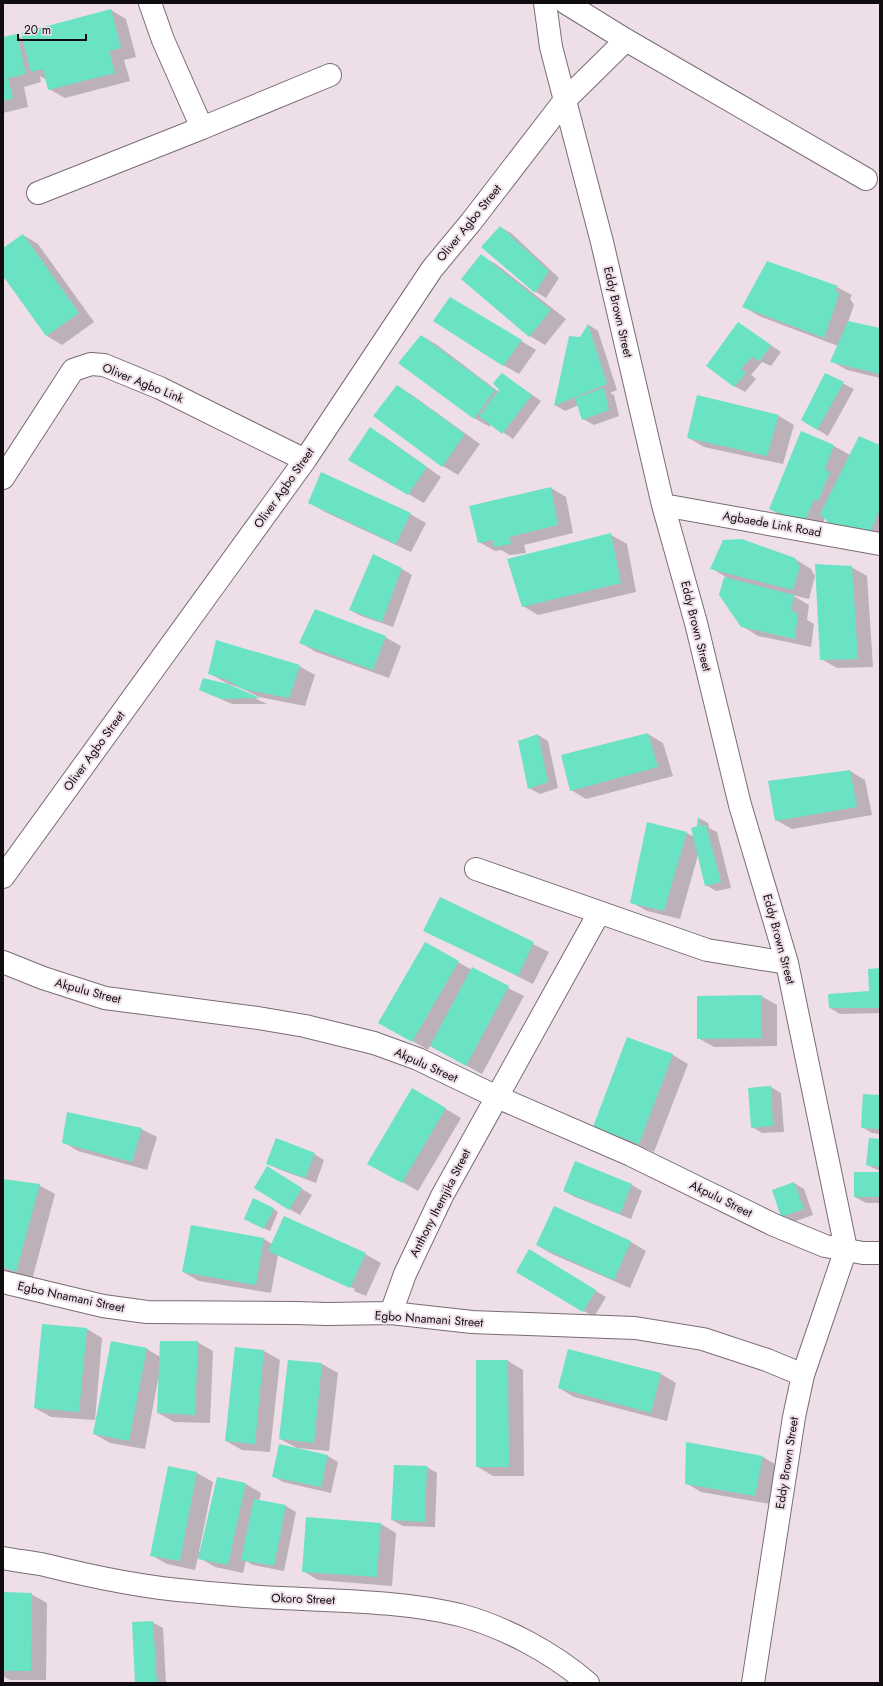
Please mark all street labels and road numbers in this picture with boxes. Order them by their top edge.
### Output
street label: Oliver Agbo Street [432,180,506,265]
street label: Eddy Brown Street [599,265,637,359]
street label: Oliver Agbo Link [100,359,187,408]
street label: Oliver Agbo Street [249,444,319,532]
street label: Agbaede Link Road [721,506,823,542]
street label: Eddy Brown Street [676,579,716,673]
street label: Oliver Agbo Street [59,707,129,795]
street label: Eddy Brown Street [758,892,800,986]
street label: Akpulu Street [53,974,123,1008]
street label: Akpulu Street [391,1043,461,1087]
street label: Anthony Ihemjika Street [405,1146,475,1260]
street label: Akpulu Street [687,1176,755,1222]
street label: Egbo Nnamani Street [16,1277,126,1317]
street label: Egbo Nnamani Street [374,1306,484,1332]
street label: Eddy Brown Street [771,1416,803,1510]
street label: Okoro Street [271,1589,335,1609]

